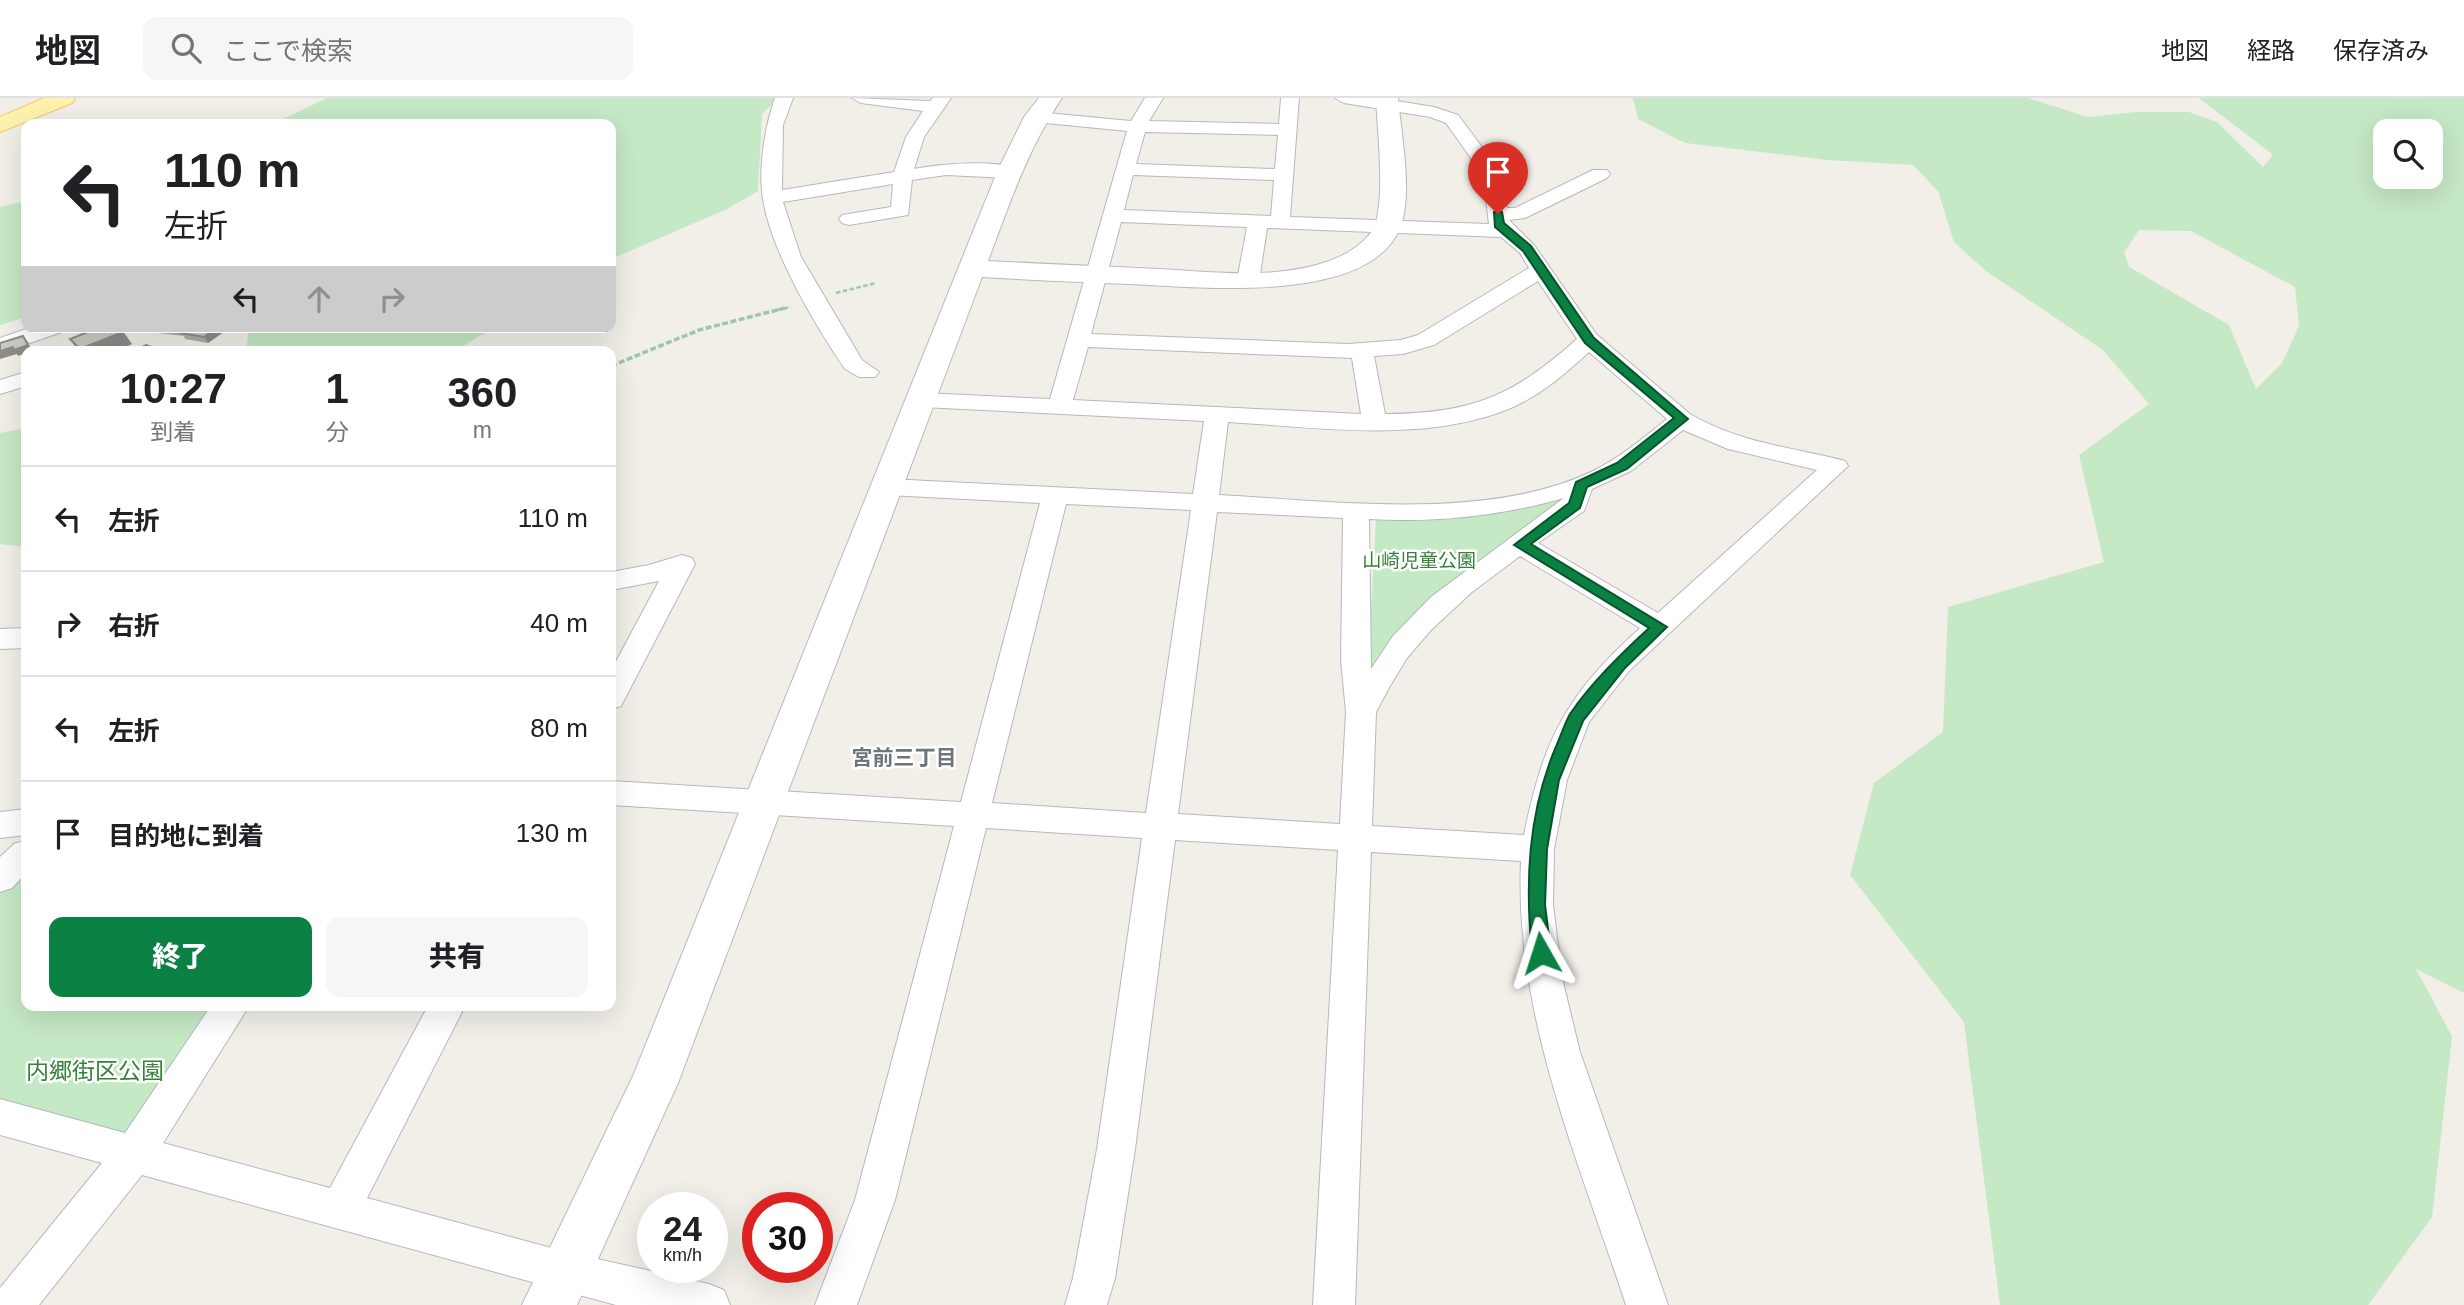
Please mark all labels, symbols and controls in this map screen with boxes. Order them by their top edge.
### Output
search box [143,17,633,80]
icon: search [167,29,205,67]
text: 地図 [35,32,101,69]
text: ここで検索 [223,36,353,66]
text: 地図 [2161,37,2209,64]
text: 経路 [2247,37,2295,64]
text: 保存済み [2333,37,2429,64]
map controls [2373,119,2443,189]
button: search [2373,119,2443,189]
pin [1468,142,1528,214]
text: 110 m [164,143,300,197]
icon: left [49,147,140,238]
icon: arrive [1479,153,1517,191]
text: 左折 [164,208,228,244]
icon: left [227,280,265,318]
icon: ahead [300,280,338,318]
icon: right [373,280,411,318]
text: 10:27 [120,365,227,412]
text: 1 [325,365,349,412]
text: 360 [447,369,517,416]
text: m [473,417,492,443]
text: 到着 [150,419,196,445]
text: 分 [326,419,349,445]
icon: left [49,500,87,538]
text: 110 m [518,503,588,533]
text: 左折 [108,506,160,536]
park label: 山崎児童公園 [1362,550,1476,571]
icon: right [49,605,87,643]
text: 40 m [530,608,588,638]
text: 右折 [108,611,160,641]
icon: left [49,710,87,748]
text: 80 m [530,713,588,743]
text: 左折 [108,716,160,746]
district label: 宮前三丁目 [852,746,957,769]
icon: arrive [49,815,87,853]
text: 130 m [516,818,588,848]
text: 目的地に到着 [108,821,264,851]
position arrow [1504,916,1578,990]
button: 終了 [49,917,312,997]
button: 共有 [326,917,588,997]
park label: 内郷街区公園 [26,1058,164,1084]
speed limit sign: 30 [742,1192,833,1283]
text: 24 [663,1209,702,1248]
text: km/h [663,1245,702,1265]

